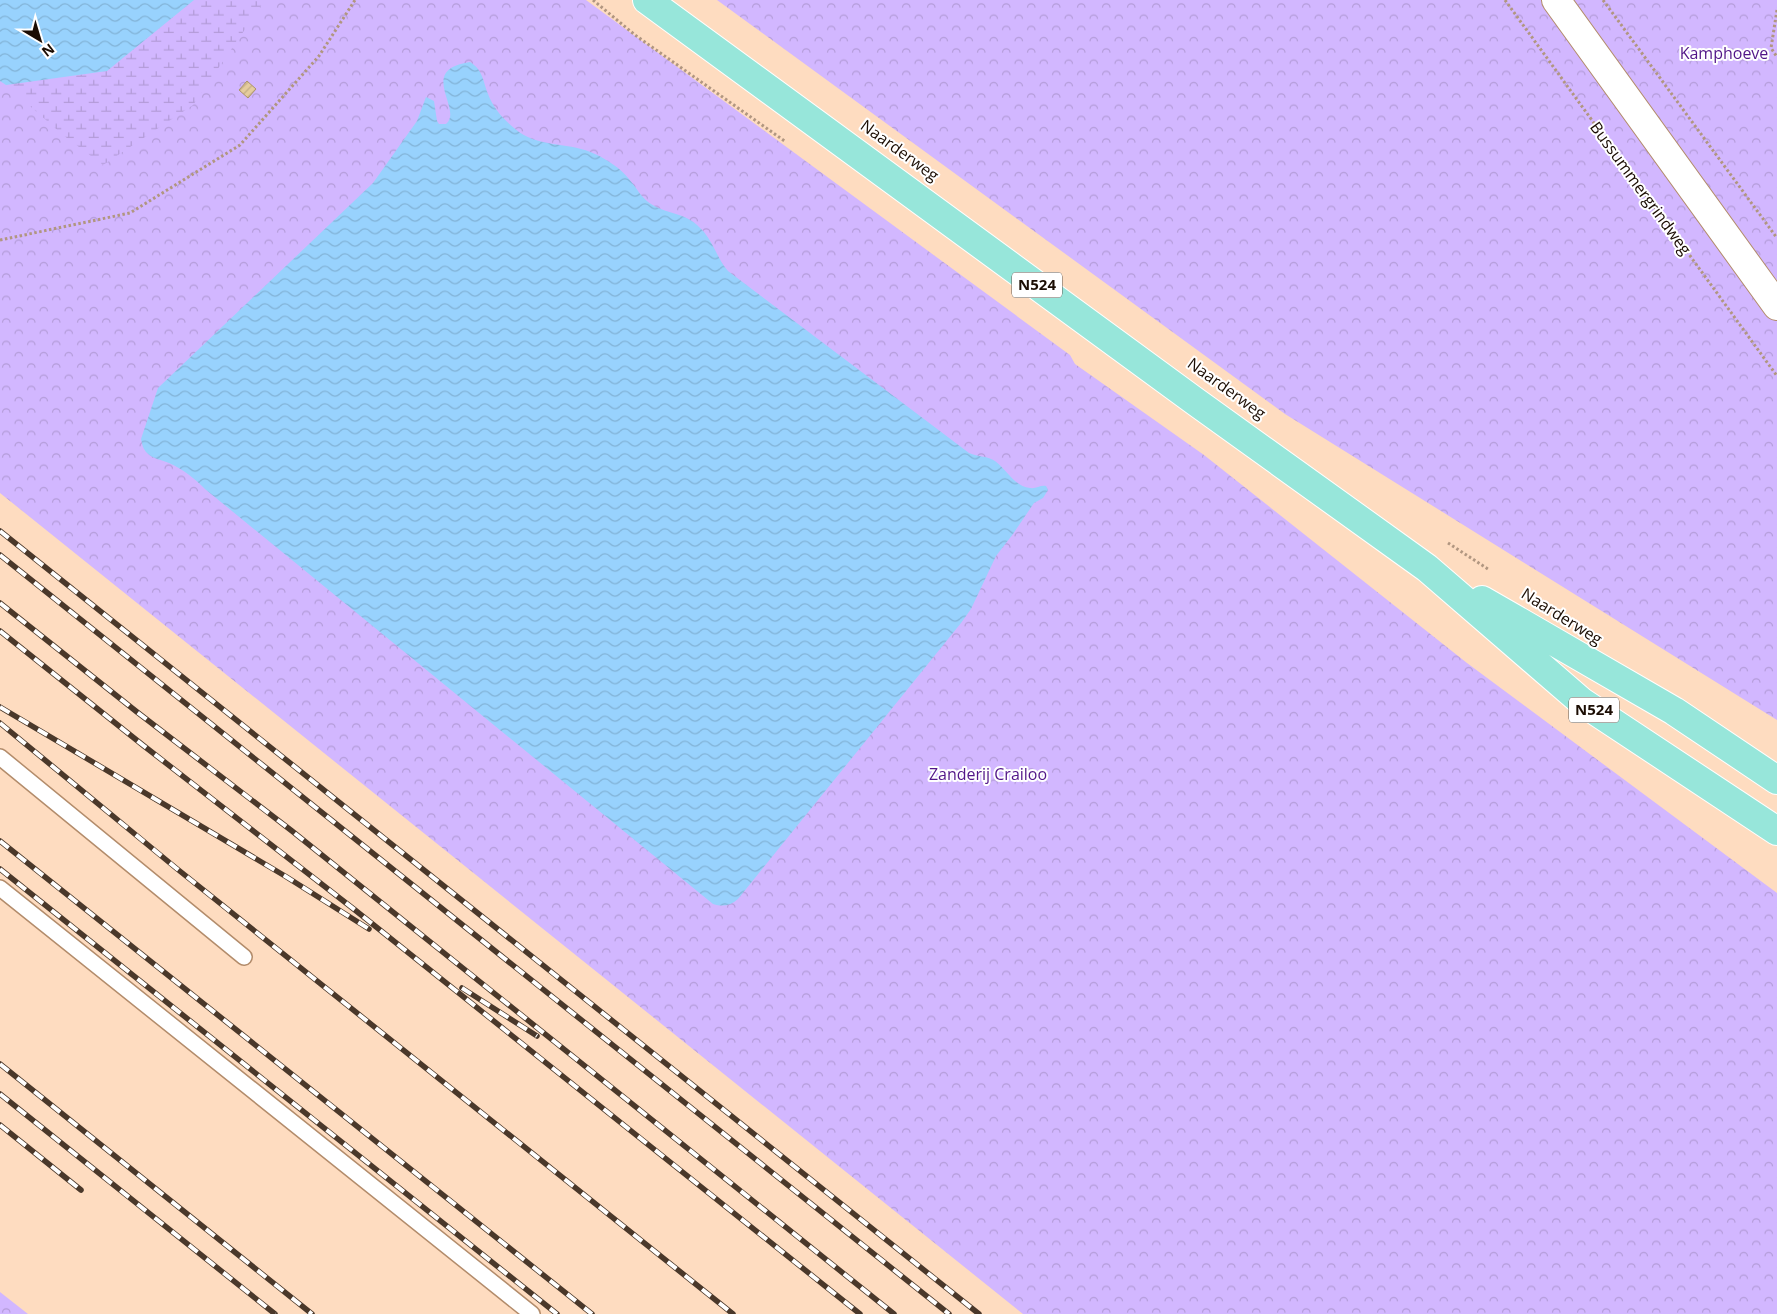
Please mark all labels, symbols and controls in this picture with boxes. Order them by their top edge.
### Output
north arrow [15,15,65,65]
text: N [38,40,59,62]
park label: Kamphoeve [1680,42,1768,64]
street label: Naarderweg [856,114,944,186]
street label: Bussummergrindweg [1585,117,1697,259]
road number: N524 [1012,272,1062,298]
street label: Naarderweg [1183,352,1271,424]
street label: Naarderweg [1517,582,1607,650]
road number: N524 [1569,698,1619,722]
park label: Zanderij Crailoo [929,763,1047,785]

